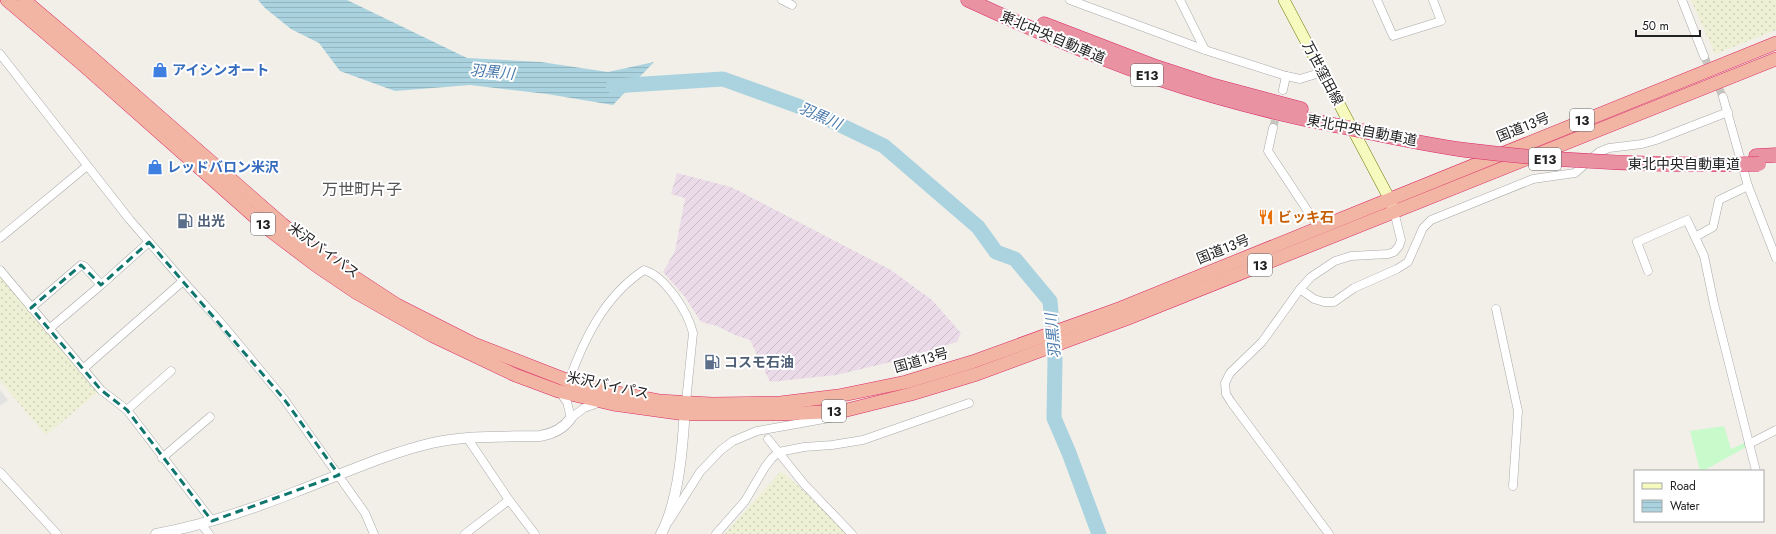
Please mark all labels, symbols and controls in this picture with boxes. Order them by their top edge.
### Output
street label: 東北中央自動車道 [998,6,1108,68]
scale bar [1636,12,1700,38]
text: 50 m [1642,17,1669,35]
street label: 万世窪田線 [1298,37,1348,109]
water label: 羽黒川 [469,59,517,85]
place label: アイシンオート [172,60,269,80]
shop icon: アイシンオート [151,61,169,79]
road number: E13 [1131,64,1163,86]
water label: 羽黒川 [795,97,847,136]
street label: 国道13号 [1493,107,1553,147]
street label: 東北中央自動車道 [1305,109,1419,151]
road number: 13 [1570,109,1594,131]
road number: E13 [1529,148,1561,170]
street label: 東北中央自動車道 [1628,154,1740,174]
place label: レッドバロン米沢 [167,157,279,177]
shop icon: レッドバロン米沢 [146,158,164,176]
district label: 万世町片子 [322,178,402,201]
place label: ビッキ石 [1278,207,1334,227]
restaurant icon: ビッキ石 [1257,208,1275,226]
place label: 出光 [197,211,225,231]
fuel station icon: 出光 [176,212,194,230]
road number: 13 [251,213,275,235]
street label: 米沢バイパス [284,217,364,283]
street label: 国道13号 [1193,229,1253,269]
road number: 13 [1248,254,1272,276]
water label: 羽黒川 [1040,311,1066,359]
street label: 国道13号 [891,343,951,377]
place label: コスモ石油 [724,352,794,372]
fuel station icon: コスモ石油 [703,353,721,371]
street label: 米沢バイパス [565,367,651,403]
road number: 13 [822,400,846,422]
legend [1634,470,1764,522]
text: Road [1670,477,1696,495]
text: Water [1670,497,1701,515]

